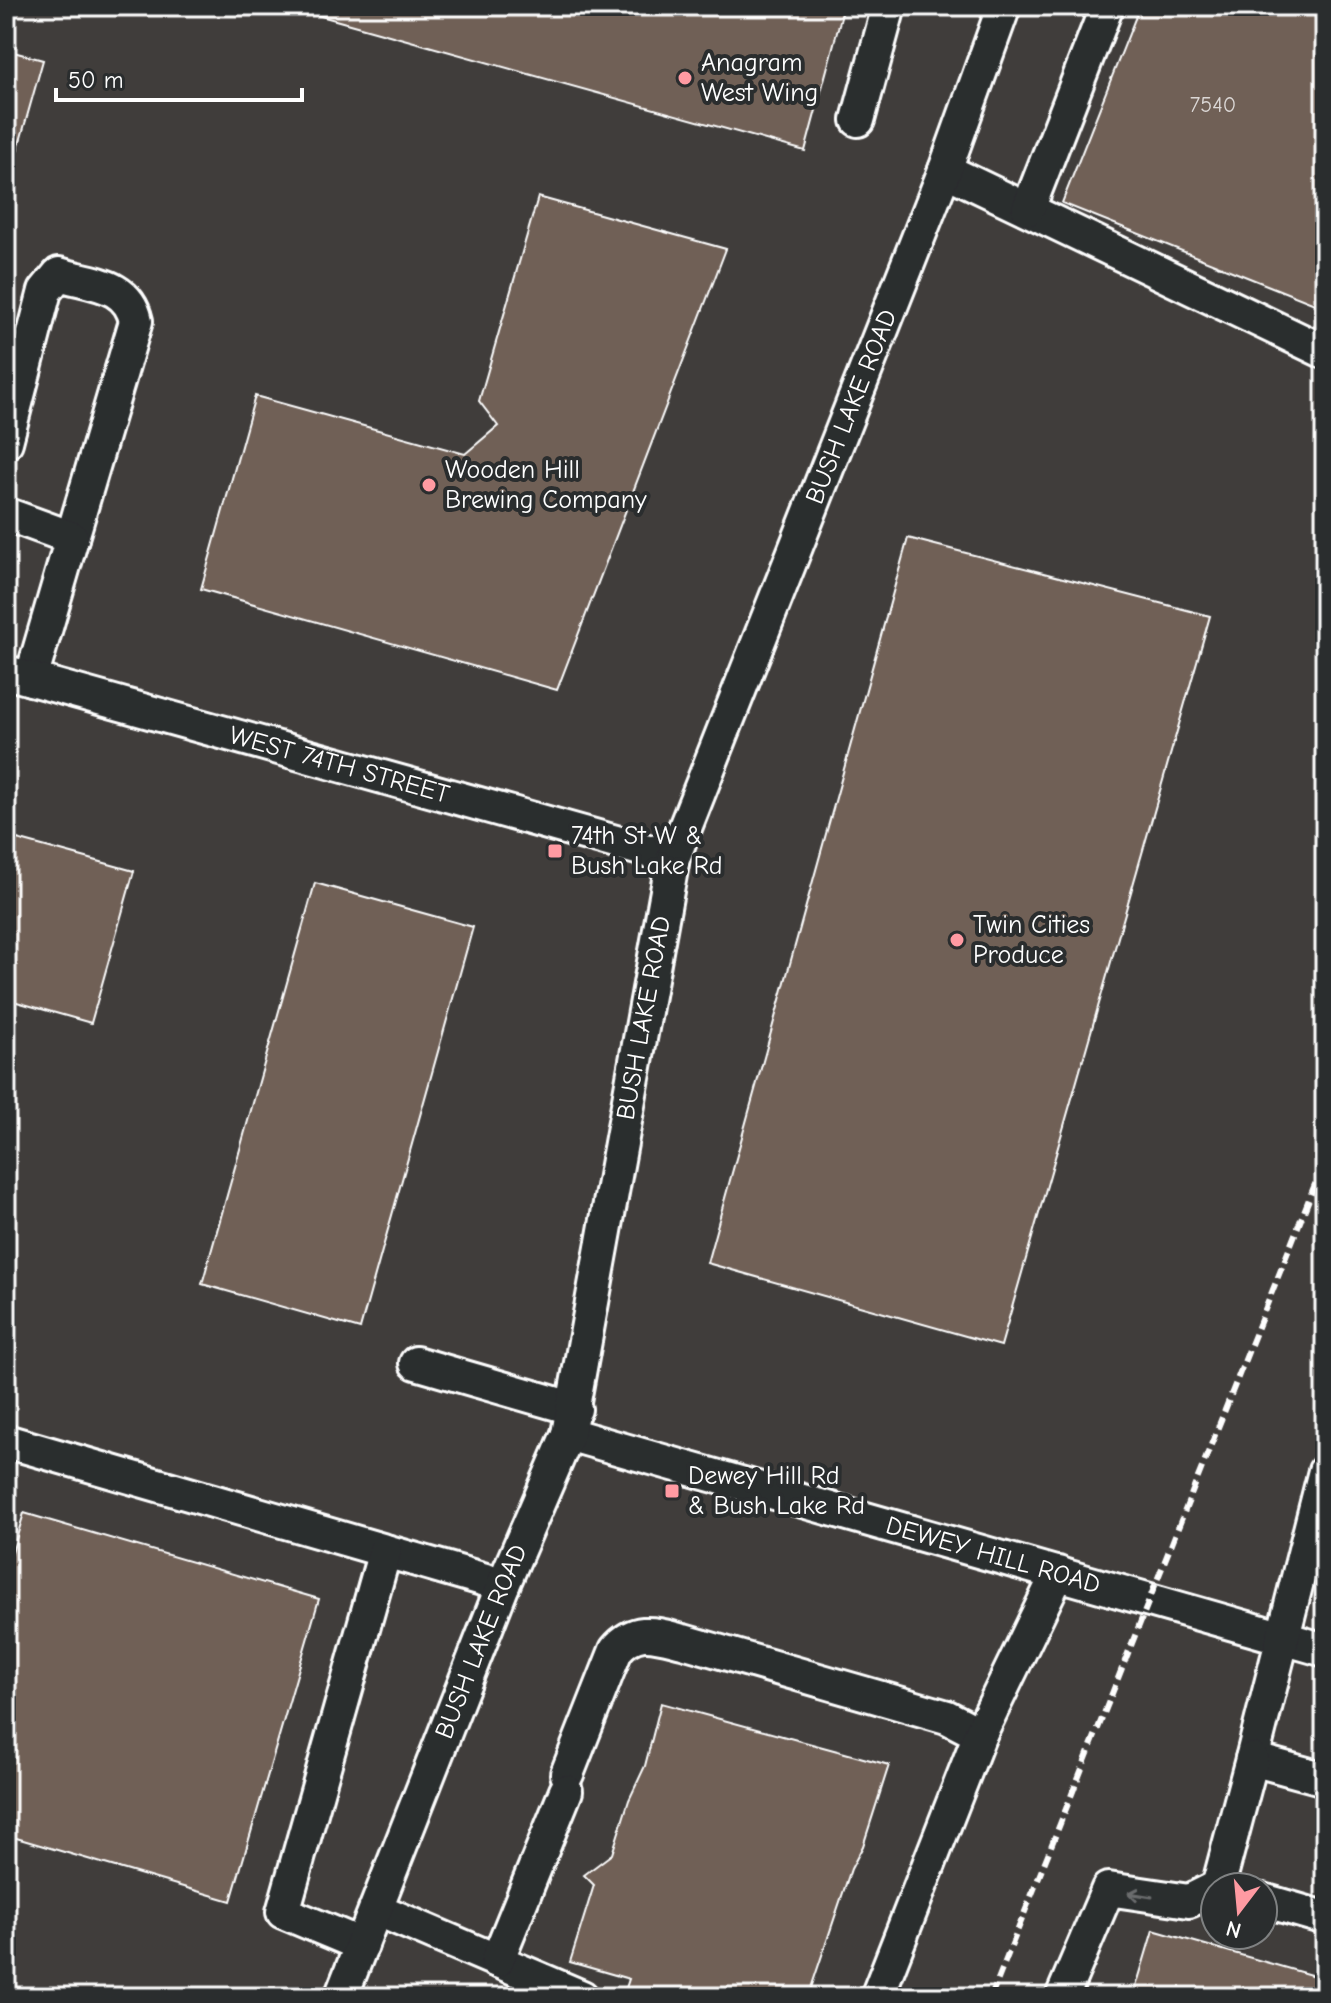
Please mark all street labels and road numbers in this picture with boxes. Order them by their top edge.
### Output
street label: BUSH LAKE ROAD [800,305,903,508]
street label: WEST 74TH STREET [226,720,453,810]
street label: BUSH LAKE ROAD [611,914,677,1122]
street label: DEWEY HILL ROAD [882,1510,1104,1600]
street label: BUSH LAKE ROAD [429,1540,534,1743]

